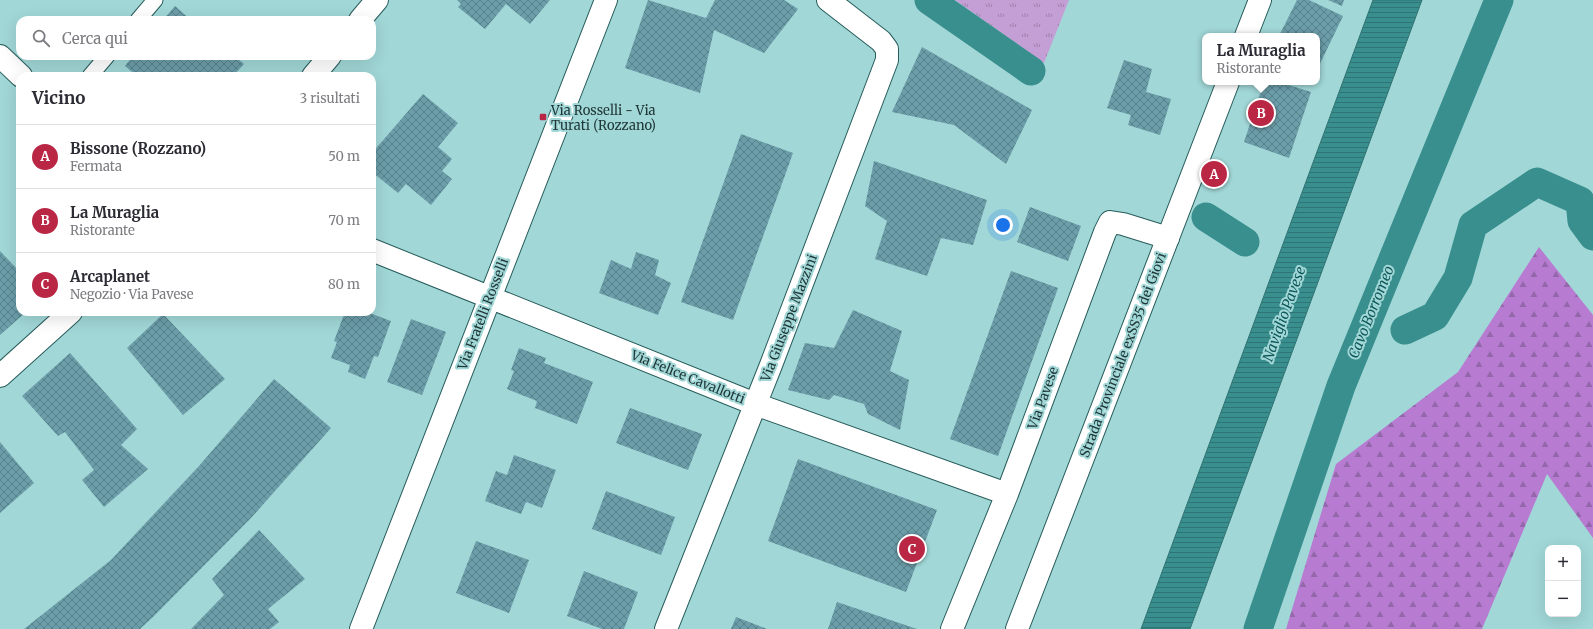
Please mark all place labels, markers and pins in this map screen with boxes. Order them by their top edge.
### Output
pin: B [1248,98,1274,128]
place label: Via Rosselli - Via Turati (Rozzano) [550,102,656,134]
marker: Via Rosselli - Via Turati (Rozzano) [538,112,548,122]
pin: A [1201,159,1227,189]
pin: C [899,534,925,564]

